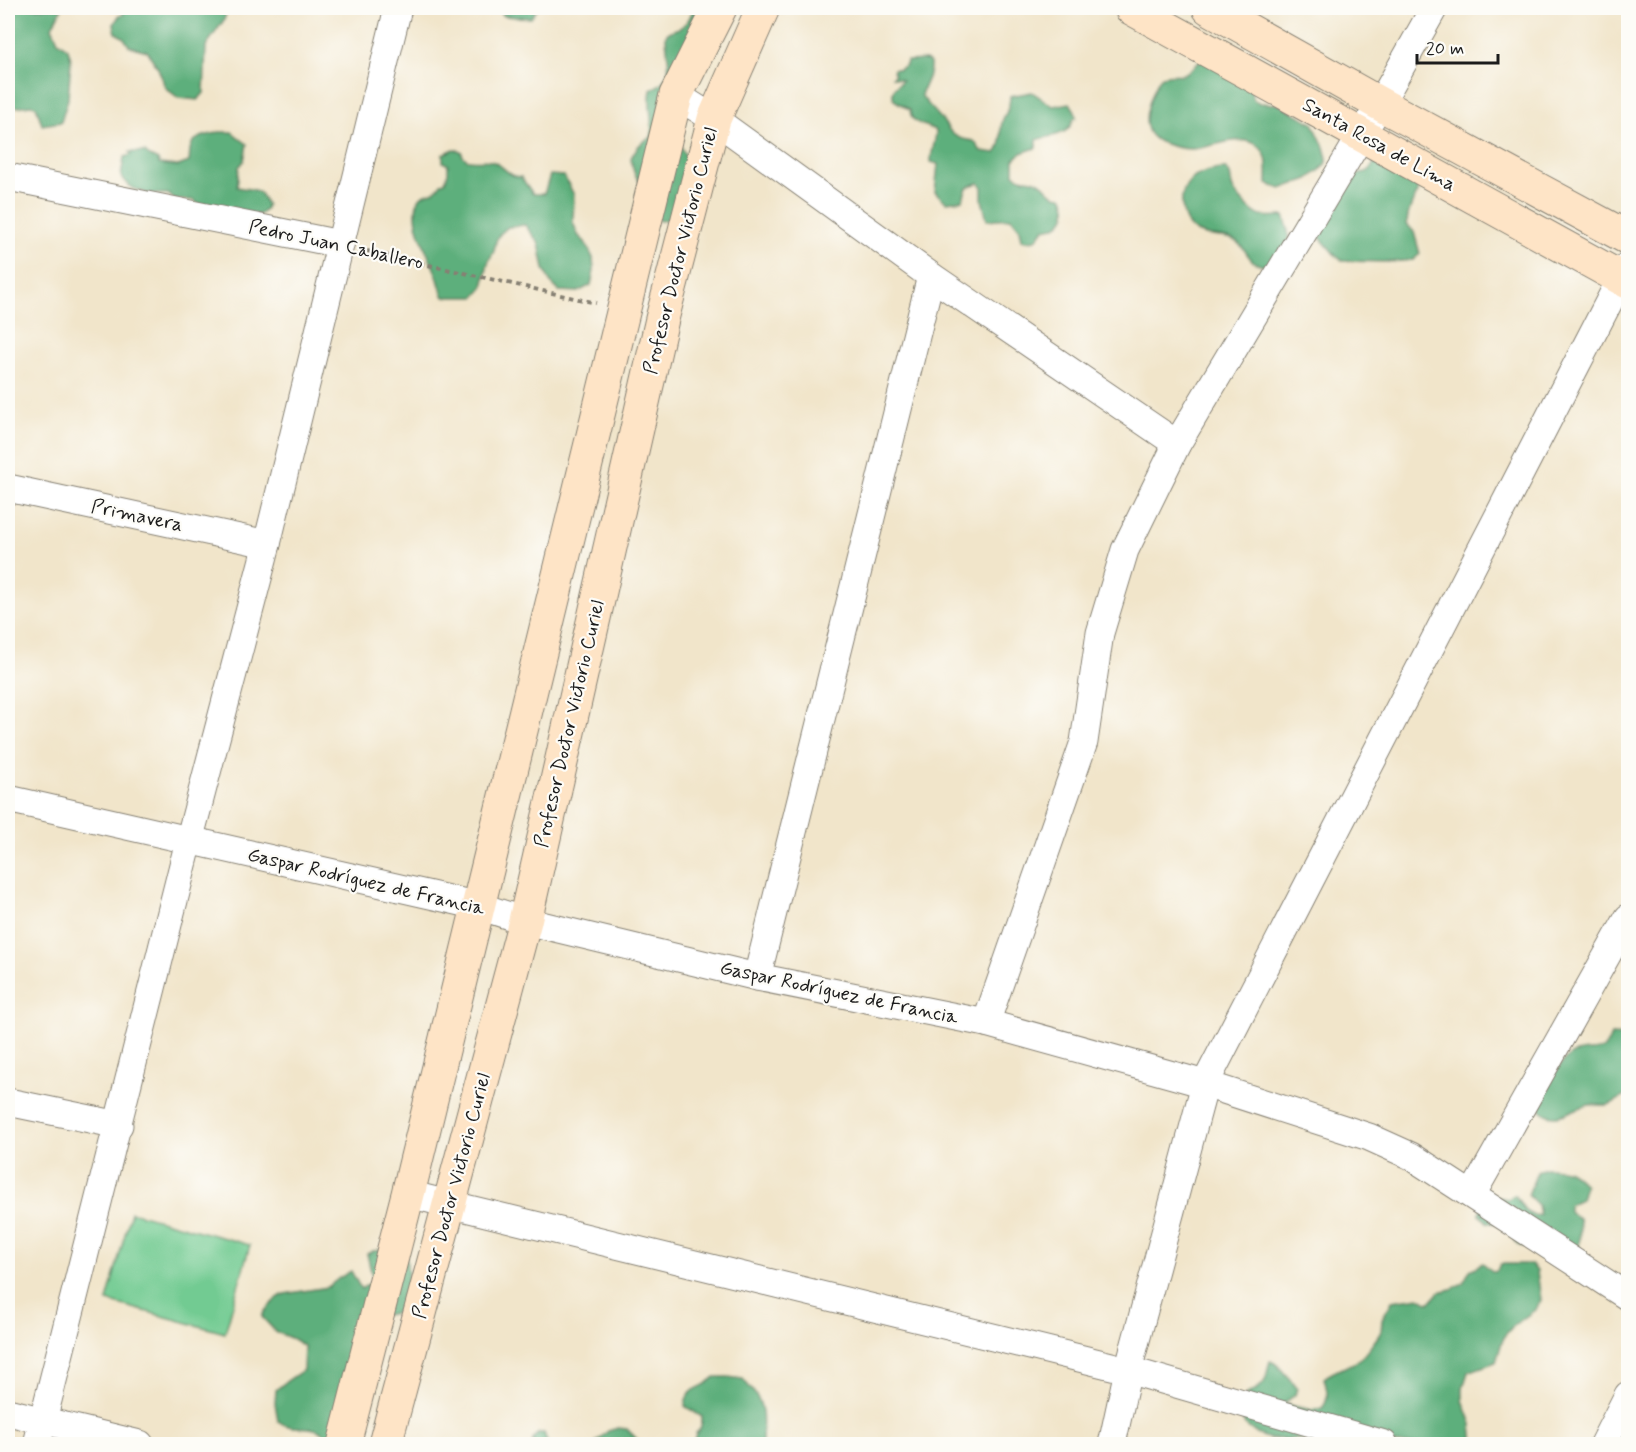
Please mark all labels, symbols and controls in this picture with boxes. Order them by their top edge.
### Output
scale bar [1417,27,1498,65]
text: 20 m [1426,37,1464,61]
street label: Santa Rosa de Lima [1297,92,1461,198]
street label: Profesor Doctor Victorio Curiel [637,125,725,377]
street label: Pedro Juan Caballero [246,213,426,277]
street label: Primavera [89,493,185,539]
street label: Profesor Doctor Victorio Curiel [528,598,612,850]
street label: Gaspar Rodríguez de Francia [245,842,488,923]
street label: Gaspar Rodríguez de Francia [717,955,962,1032]
street label: Profesor Doctor Victorio Curiel [406,1070,498,1322]

